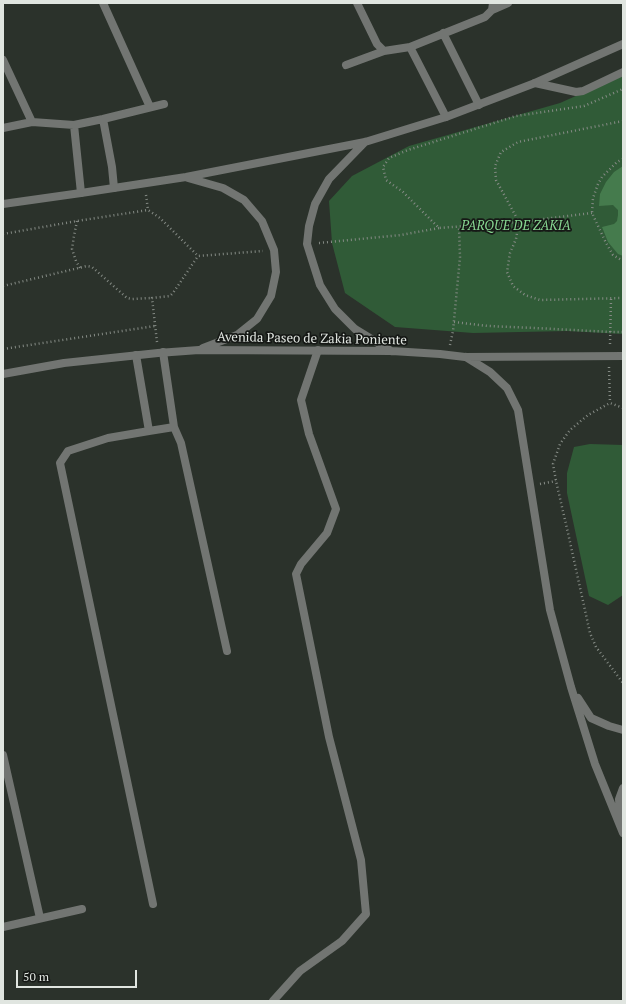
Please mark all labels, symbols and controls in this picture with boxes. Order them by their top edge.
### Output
park label: PARQUE DE ZAKIA [461,218,571,234]
street label: Avenida Paseo de Zakia Poniente [217,330,407,348]
scale bar [18,962,139,988]
text: 50 m [23,969,49,984]

